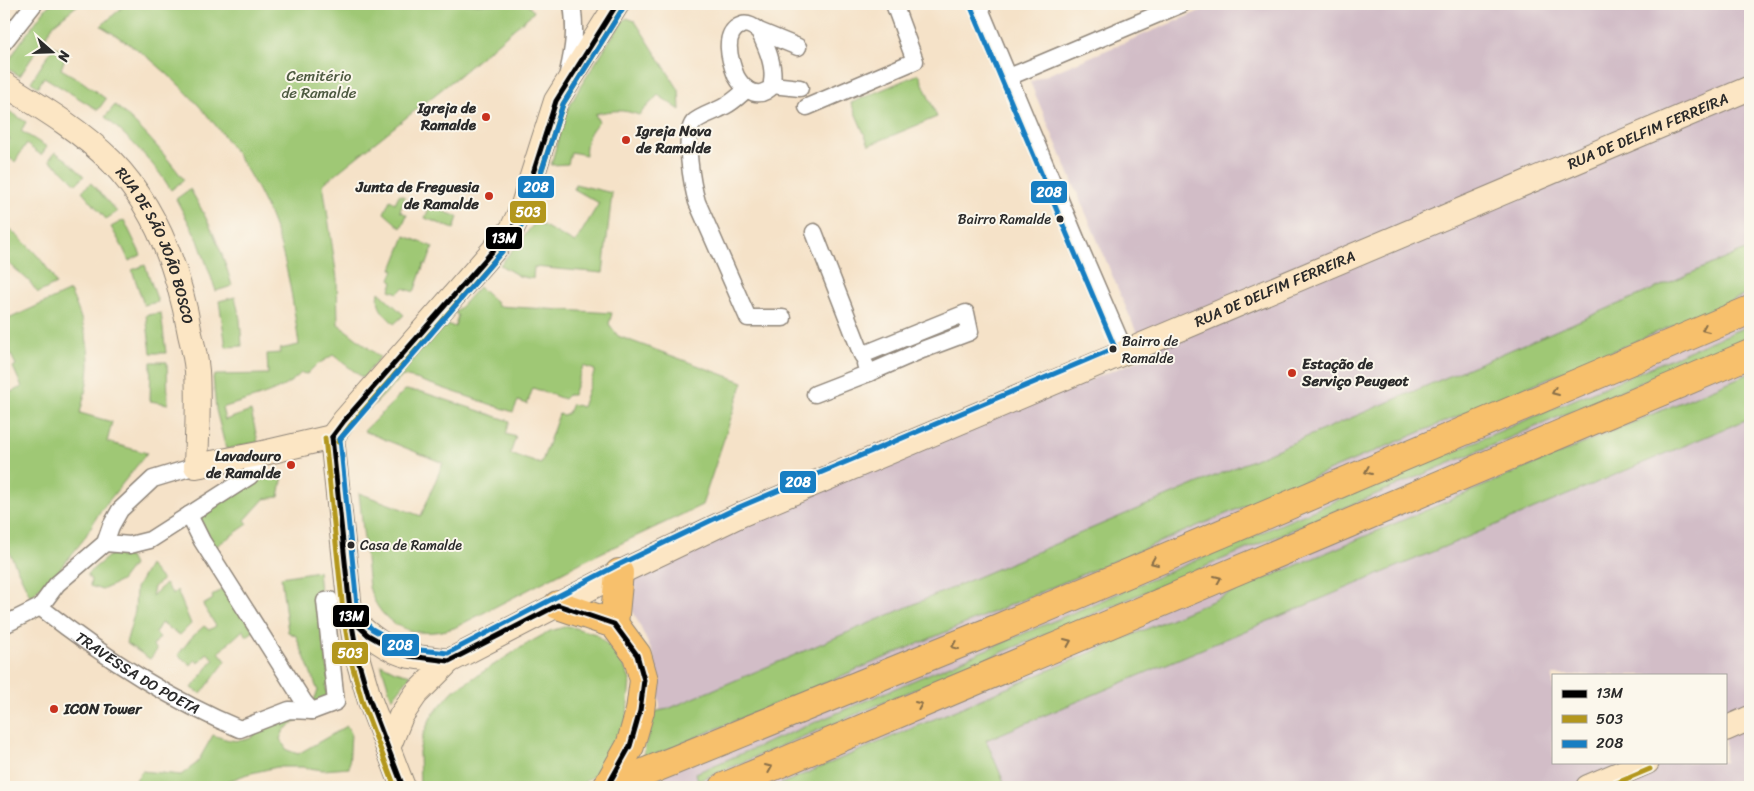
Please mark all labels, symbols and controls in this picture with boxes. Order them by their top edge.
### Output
north arrow [28,28,78,78]
text: N [50,47,77,65]
park label: Cemitério de Ramalde [281,63,357,106]
street label: RUA DE DELFIM FERREIRA [1563,86,1732,177]
place label: Igreja de Ramalde [417,95,477,138]
marker: Igreja de Ramalde [480,111,492,123]
place label: Igreja Nova de Ramalde [635,118,712,161]
marker: Igreja Nova de Ramalde [620,134,632,146]
street label: RUA DE SÃO JOÃO BOSCO [109,161,201,327]
place label: Junta de Freguesia de Ramalde [355,174,479,217]
line badge: 208 [517,175,555,199]
text: 208 [522,175,549,200]
line badge: 208 [1030,180,1068,204]
text: 208 [1035,180,1062,205]
marker: Junta de Freguesia de Ramalde [483,190,495,202]
line badge: 503 [509,200,547,224]
text: 503 [515,200,541,225]
place label: Bairro Ramalde [958,207,1051,232]
marker: Bairro Ramalde [1055,214,1065,224]
line badge: 13M [485,226,523,250]
text: 13M [491,226,517,251]
street label: RUA DE DELFIM FERREIRA [1190,243,1359,335]
one-way arrow [1701,323,1710,334]
place label: Bairro de Ramalde [1122,329,1178,371]
marker: Bairro de Ramalde [1108,344,1118,354]
place label: Estação de Serviço Peugeot [1301,351,1409,394]
marker: Estação de Serviço Peugeot [1286,367,1298,379]
one-way arrow [1552,387,1560,397]
place label: Lavadouro de Ramalde [206,443,281,486]
marker: Lavadouro de Ramalde [285,459,297,471]
one-way arrow [1364,465,1373,476]
line badge: 208 [779,470,817,494]
text: 208 [784,470,811,495]
place label: Casa de Ramalde [360,533,462,558]
marker: Casa de Ramalde [346,540,356,550]
one-way arrow [1150,556,1159,566]
one-way arrow [1213,574,1222,585]
line badge: 13M [332,604,370,628]
text: 13M [338,604,364,629]
street label: TRAVESSA DO POETA [69,625,205,722]
line badge: 208 [381,633,420,657]
text: 208 [386,633,413,658]
one-way arrow [1064,638,1072,648]
one-way arrow [952,640,960,650]
line badge: 503 [331,641,369,665]
text: 503 [337,641,363,666]
legend [1552,674,1726,764]
text: 13M [1596,680,1624,706]
place label: ICON Tower [63,696,143,722]
one-way arrow [914,701,923,712]
marker: ICON Tower [48,703,60,715]
text: 503 [1596,706,1623,732]
text: 208 [1596,730,1623,756]
one-way arrow [764,764,773,775]

